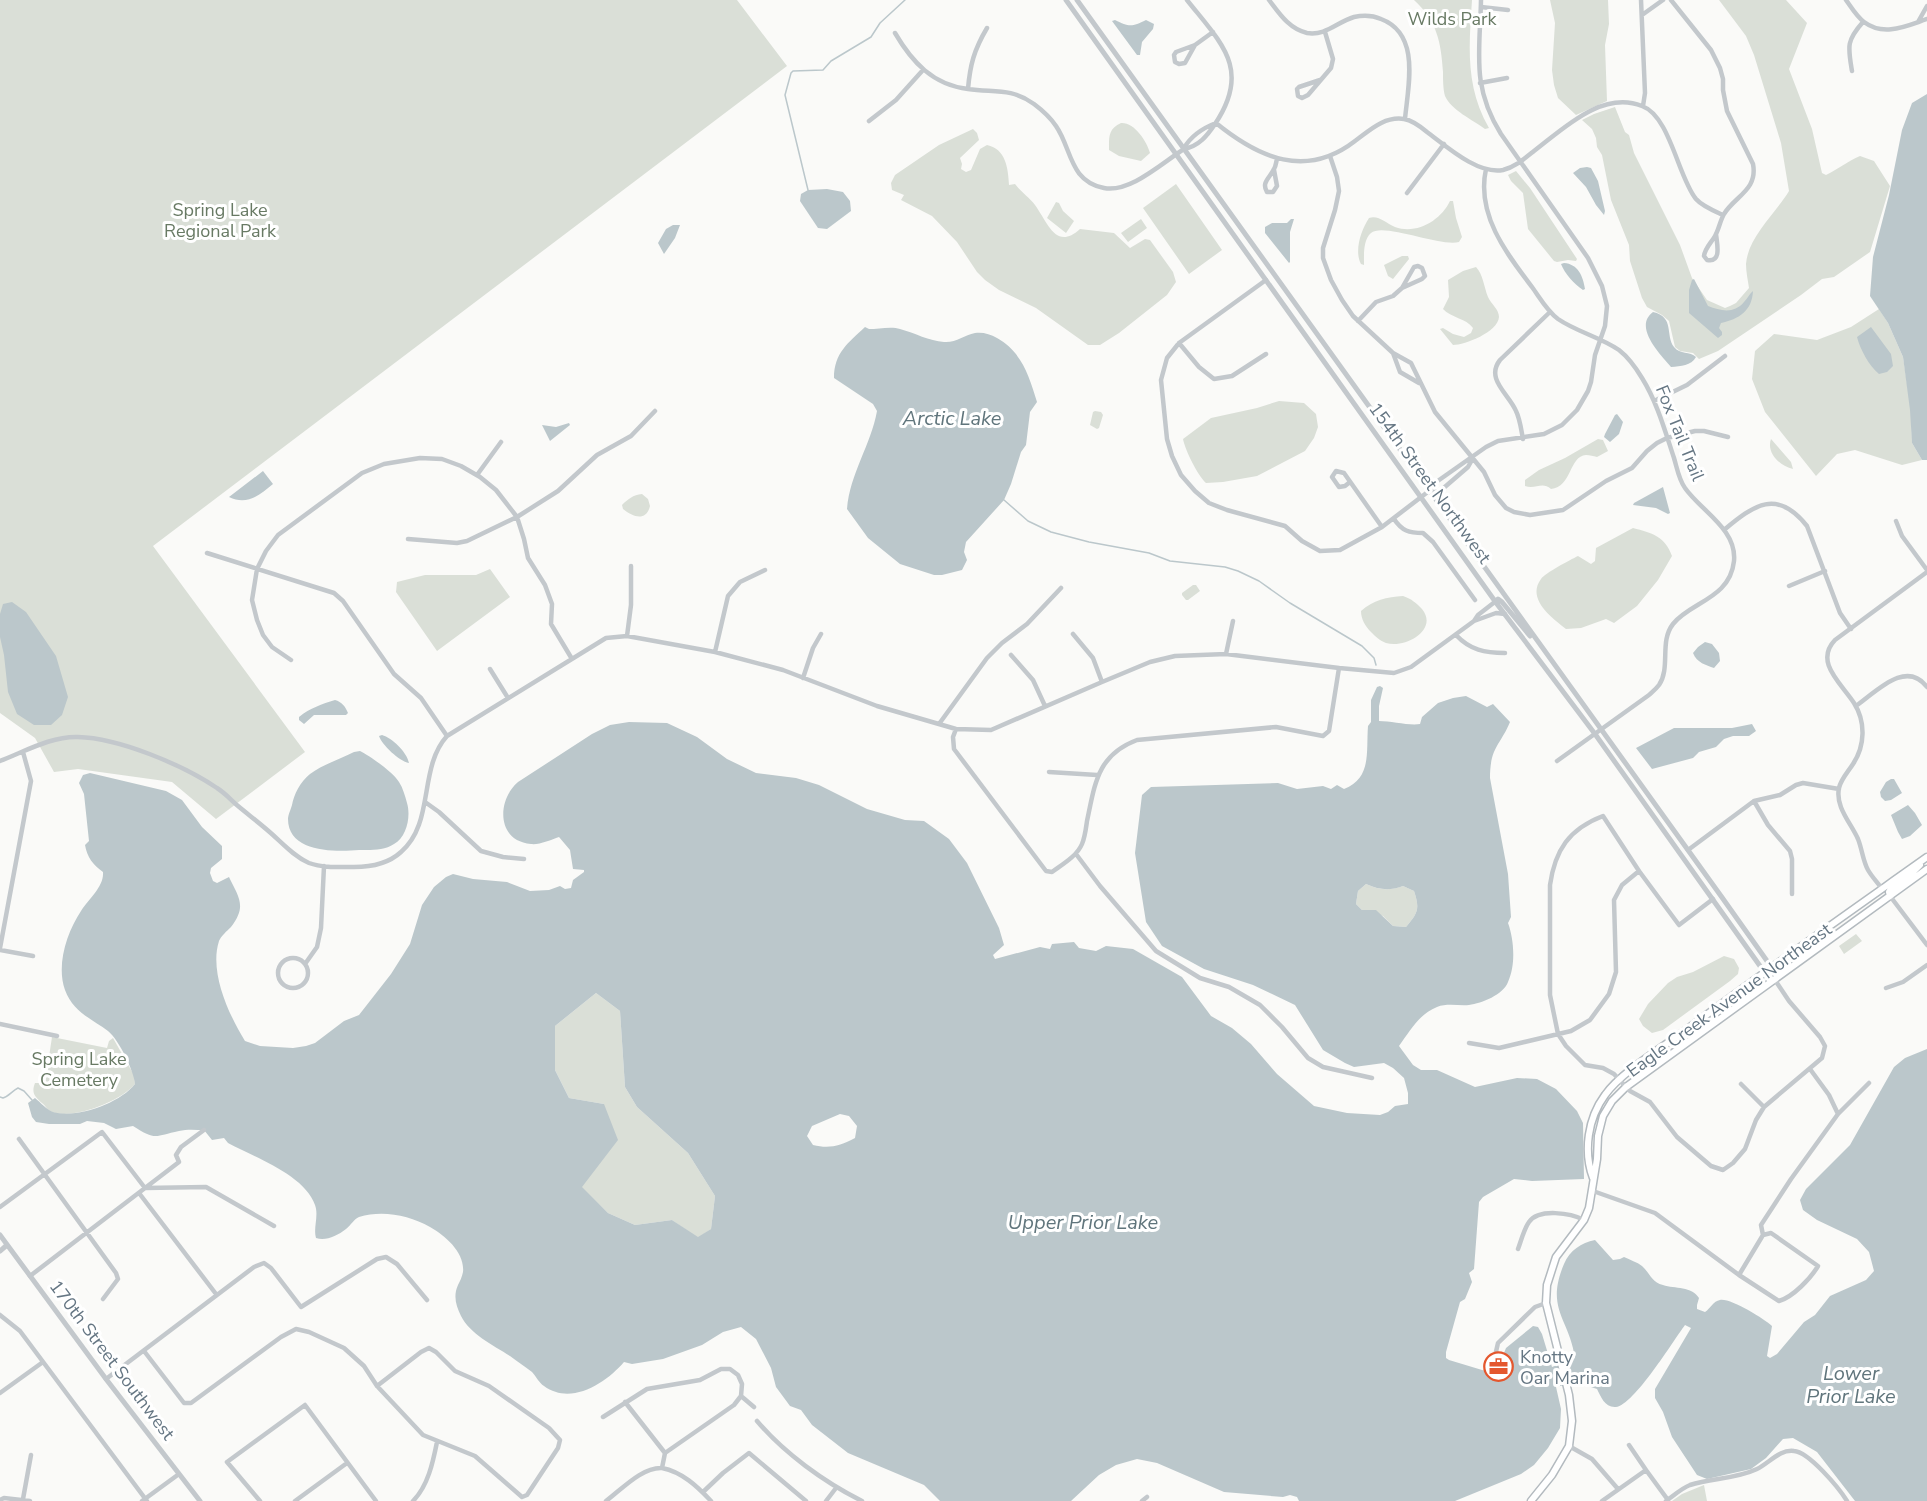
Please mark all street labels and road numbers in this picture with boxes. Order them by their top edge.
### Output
street label: Fox Tail Trail [1650,382,1710,485]
street label: 154th Street Northwest [1363,398,1497,569]
street label: Eagle Creek Avenue Northeast [1622,917,1837,1083]
street label: 170th Street Southwest [44,1275,180,1445]

